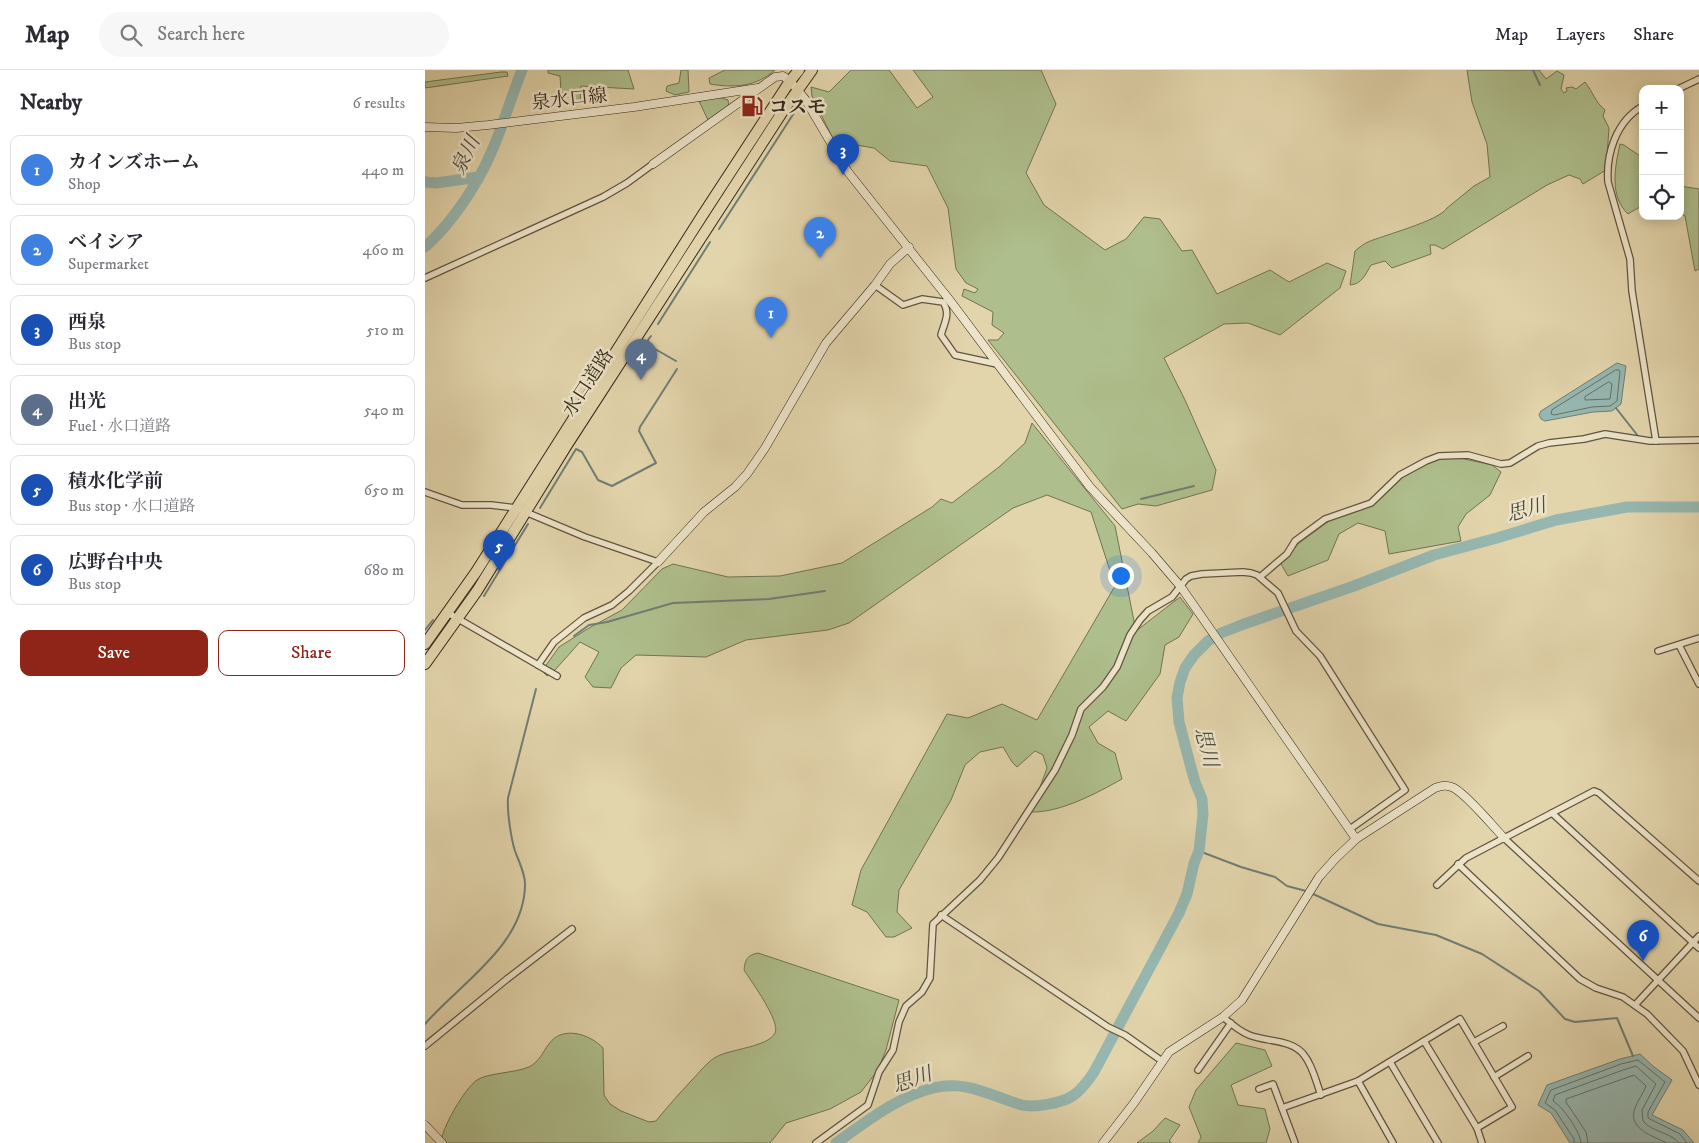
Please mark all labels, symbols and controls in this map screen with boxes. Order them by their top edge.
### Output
search box [99,12,449,57]
text: Map [25,20,69,50]
icon: search [117,21,145,49]
text: Search here [157,23,245,46]
text: Map [1495,24,1528,46]
text: Layers [1556,24,1605,46]
text: Share [1633,24,1674,46]
street label: 泉水口線 [530,84,608,115]
map controls [1639,85,1684,220]
button: + [1639,85,1684,130]
text: Nearby [20,90,82,116]
text: 6 results [352,93,405,113]
fuel station icon: コスモ [739,93,765,119]
place label: コスモ [769,96,826,119]
water label: 泉川 [446,130,487,179]
button: − [1639,130,1684,175]
pin: 3 [827,134,859,175]
text: カインズホーム [68,151,200,174]
text: 1 [34,160,40,180]
text: 440 m [362,160,404,180]
text: Shop [68,174,101,194]
button: locate [1639,175,1684,220]
pin: 2 [804,217,836,258]
text: ベイシア [68,231,144,254]
text: 2 [33,240,41,260]
text: 460 m [362,240,404,260]
text: Supermarket [68,254,149,274]
pin: 1 [755,297,787,338]
text: 西泉 [68,311,106,334]
text: 3 [34,320,40,340]
text: 510 m [366,320,404,340]
text: Bus stop [68,334,121,354]
pin: 4 [625,339,657,380]
street label: 水口道路 [558,345,619,421]
text: 出光 [68,390,106,413]
text: 4 [32,400,42,420]
text: 540 m [364,400,404,420]
text: Fuel · 水口道路 [68,416,171,436]
text: 積水化学前 [68,470,163,493]
text: 5 [33,480,41,500]
text: 650 m [364,480,404,500]
water label: 思川 [1504,493,1551,528]
text: Bus stop · 水口道路 [68,496,196,516]
pin: 5 [483,530,515,571]
text: 広野台中央 [68,551,163,574]
text: 6 [33,560,41,580]
text: 680 m [364,560,404,580]
your location [1108,563,1134,589]
text: Bus stop [68,574,121,594]
button: Save [20,630,208,676]
button: Share [218,630,405,676]
water label: 思川 [1189,725,1223,772]
pin: 6 [1627,920,1659,961]
water label: 思川 [890,1061,937,1099]

